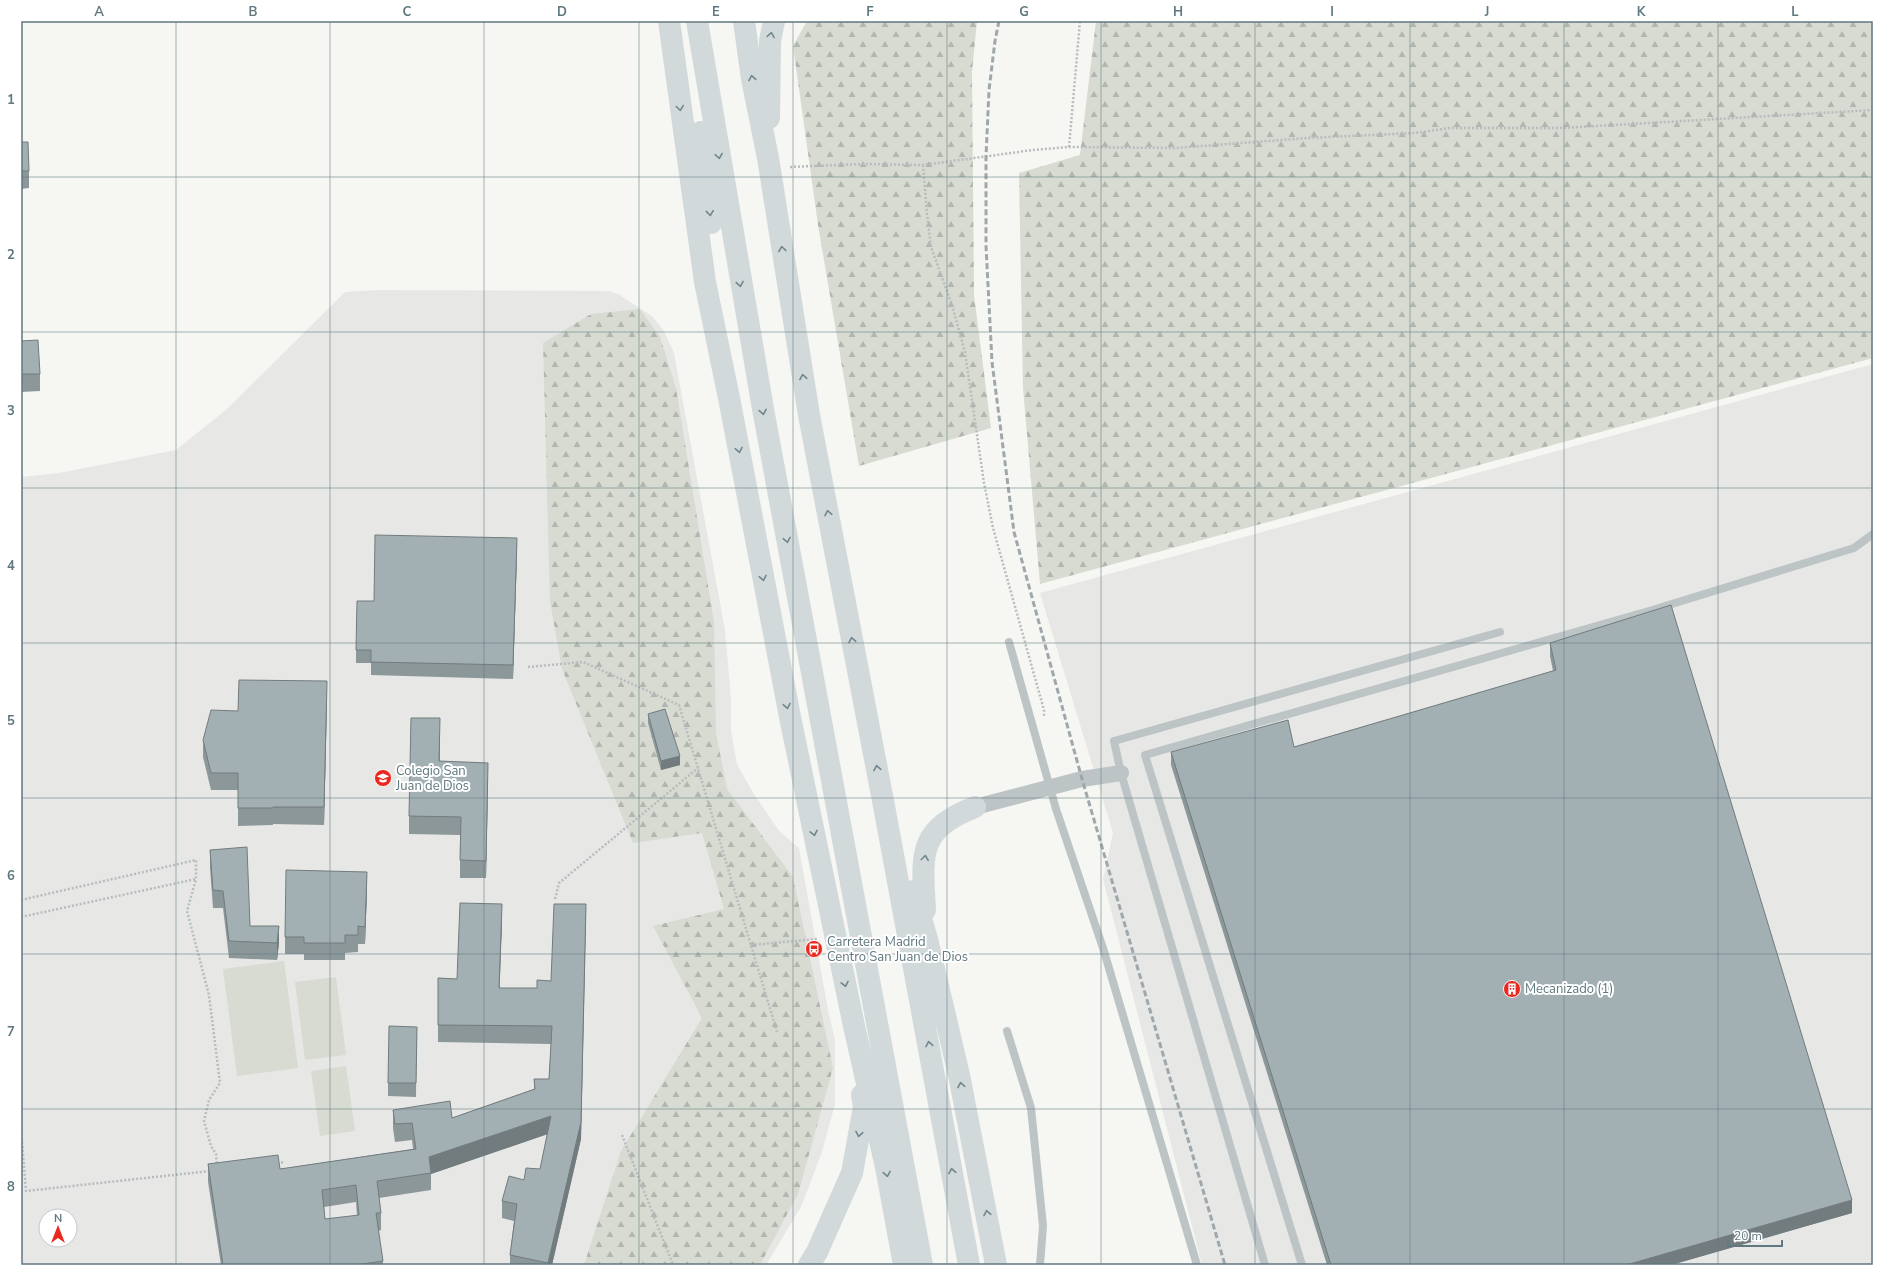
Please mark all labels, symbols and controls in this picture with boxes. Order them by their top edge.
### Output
text: A [94,3,104,21]
text: B [249,3,258,21]
text: C [403,3,412,21]
text: D [557,3,567,21]
text: E [712,3,720,21]
text: F [866,3,874,21]
text: G [1019,3,1029,21]
text: H [1173,3,1183,21]
text: I [1330,3,1334,21]
text: J [1484,3,1489,21]
text: K [1637,3,1646,21]
text: L [1791,3,1799,21]
one-way arrow [767,32,775,38]
one-way arrow [748,75,757,81]
text: 1 [7,91,15,109]
one-way arrow [675,105,684,111]
one-way arrow [714,153,723,159]
one-way arrow [705,210,714,216]
one-way arrow [779,245,787,252]
text: 2 [7,246,15,264]
one-way arrow [736,281,744,288]
one-way arrow [799,374,808,380]
text: 3 [7,402,15,420]
one-way arrow [759,409,767,416]
one-way arrow [734,447,743,454]
one-way arrow [824,510,833,516]
one-way arrow [782,537,790,543]
text: 4 [7,557,15,575]
one-way arrow [758,575,766,581]
one-way arrow [849,637,857,643]
one-way arrow [783,703,791,709]
text: 5 [7,712,15,730]
place label: Colegio San Juan de Dios [395,762,469,795]
one-way arrow [873,765,882,771]
school or university icon: Colegio San Juan de Dios [373,768,393,788]
one-way arrow [809,830,817,836]
one-way arrow [920,855,929,861]
text: 6 [7,867,15,885]
place label: Carretera Madrid Centro San Juan de Dios [827,933,968,966]
bus stop icon: Carretera Madrid Centro San Juan de Dios [804,939,824,959]
building icon: Mecanizado (1) [1502,979,1522,999]
place label: Mecanizado (1) [1525,980,1613,998]
one-way arrow [840,981,848,987]
text: 7 [7,1023,15,1041]
one-way arrow [925,1040,933,1047]
one-way arrow [957,1082,966,1089]
one-way arrow [855,1131,863,1138]
one-way arrow [948,1168,957,1175]
one-way arrow [883,1171,891,1177]
text: 8 [7,1178,15,1196]
north arrow [38,1208,78,1248]
one-way arrow [983,1210,991,1216]
text: N [54,1211,62,1226]
scale bar [1728,1222,1782,1248]
text: 20 m [1734,1228,1762,1244]

